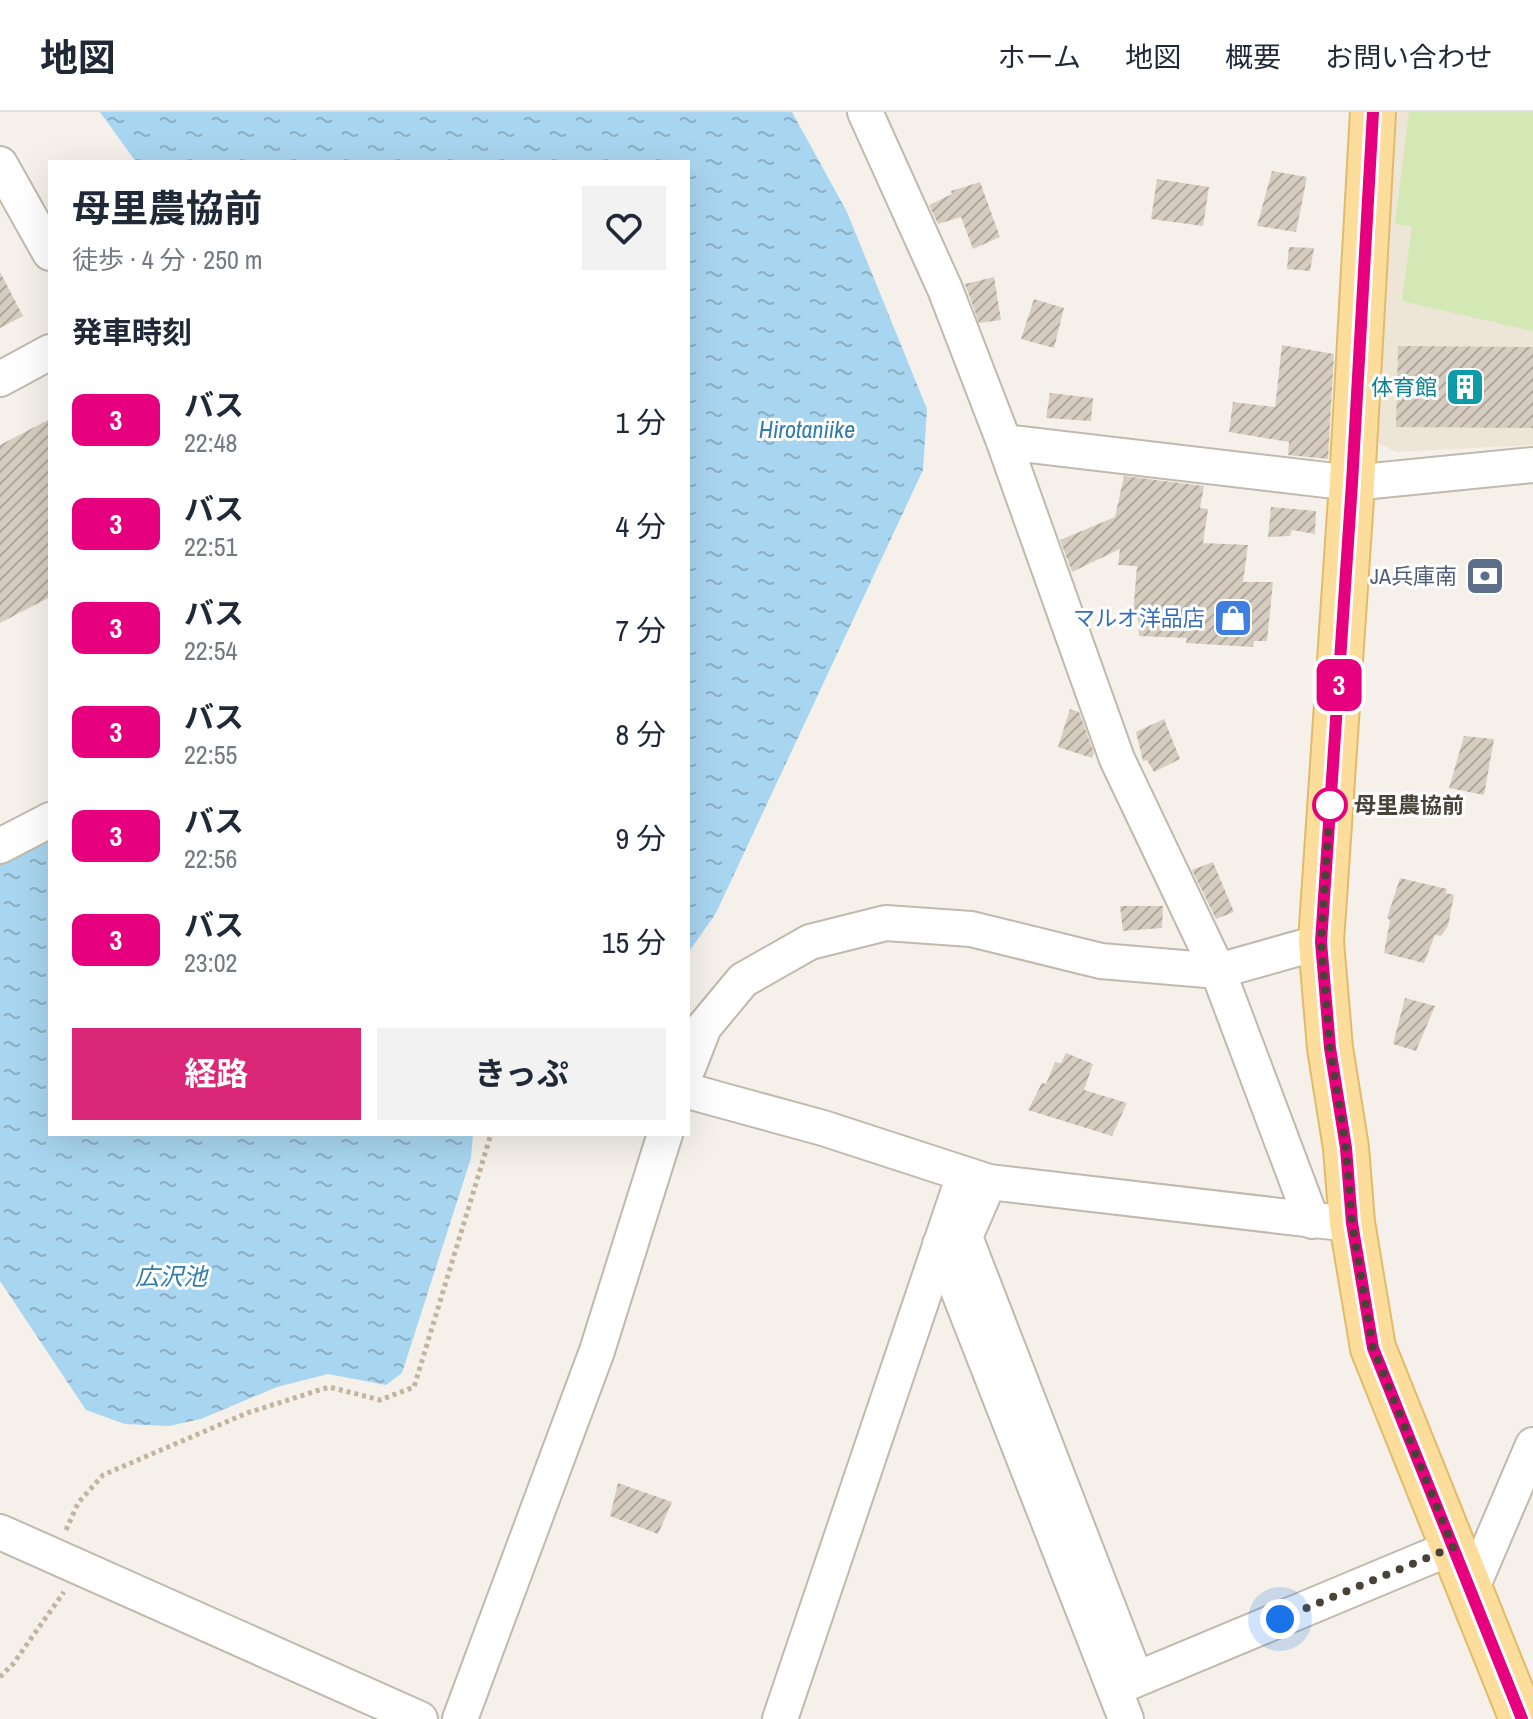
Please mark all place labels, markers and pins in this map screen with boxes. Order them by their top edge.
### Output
building icon: 体育館 [1444,366,1486,408]
place label: 体育館 [1371,372,1437,402]
bank icon: JA兵庫南 [1464,555,1506,597]
place label: JA兵庫南 [1370,561,1457,591]
shop icon: マルオ洋品店 [1212,597,1254,639]
place label: マルオ洋品店 [1073,603,1205,633]
marker: 母里農協前 [1313,788,1347,822]
place label: 母里農協前 [1354,790,1464,820]

